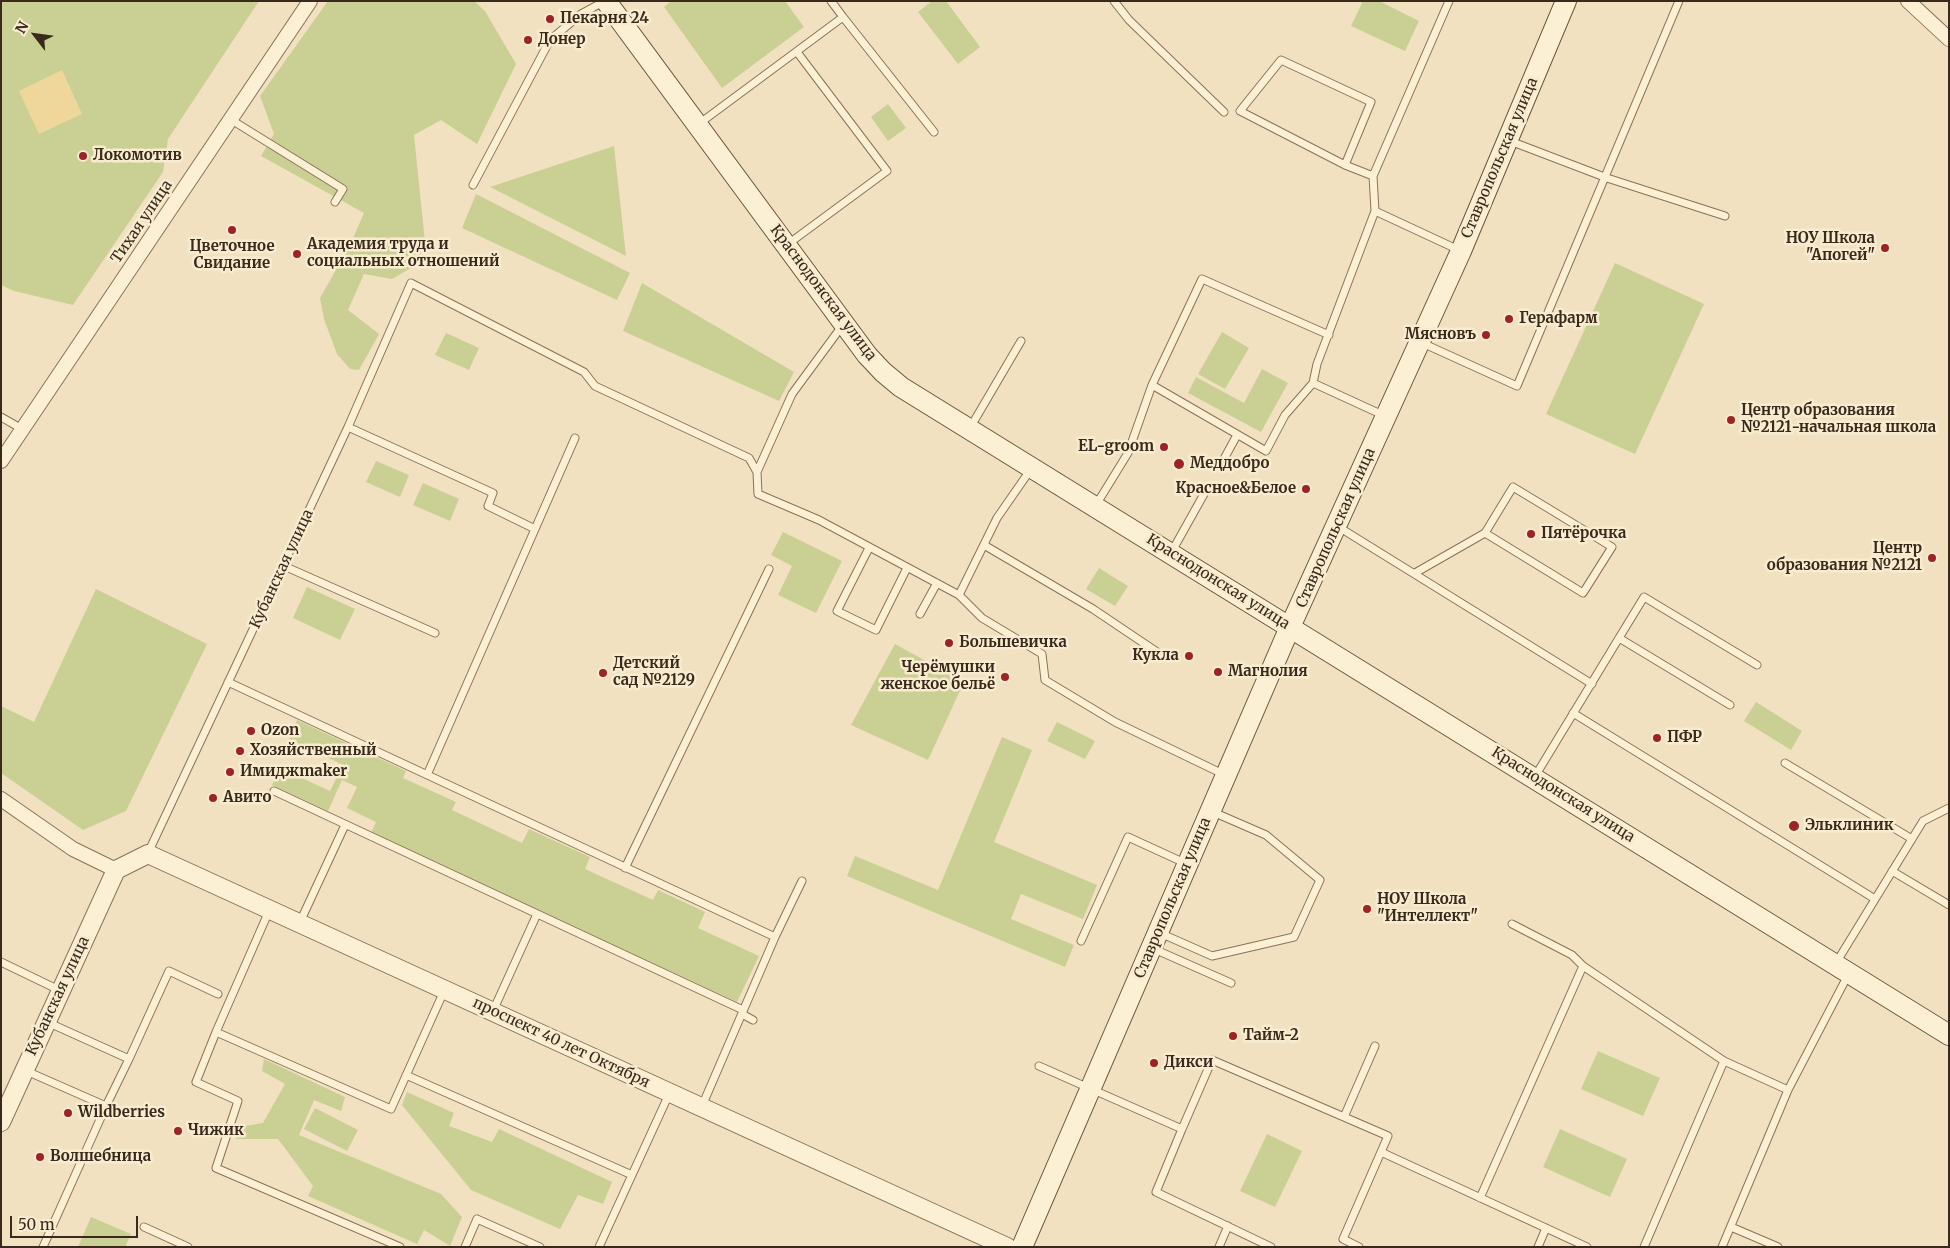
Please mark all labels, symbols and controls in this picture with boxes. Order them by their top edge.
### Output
north arrow [10,10,60,60]
place label: Пекарня 24 [560,10,649,28]
marker: Пекарня 24 [544,13,556,25]
text: N [11,18,33,37]
place label: Донер [538,31,586,49]
marker: Донер [522,34,534,46]
street label: Ставропольская улица [1458,75,1542,241]
place label: Локомотив [93,147,182,165]
marker: Локомотив [77,150,89,162]
street label: Тихая улица [108,177,176,267]
street label: Краснодонская улица [766,222,880,364]
marker: Цветочное Свидание [226,224,238,236]
place label: НОУ Школа "Апогей" [1786,230,1875,265]
place label: Академия труда и социальных отношений [307,236,500,271]
place label: Цветочное Свидание [189,238,275,273]
marker: НОУ Школа "Апогей" [1879,242,1891,254]
marker: Академия труда и социальных отношений [291,248,303,260]
place label: Герафарм [1519,310,1597,328]
marker: Герафарм [1503,313,1515,325]
place label: Мясновъ [1405,326,1476,344]
marker: Мясновъ [1480,329,1492,341]
place label: Центр образования №2121-начальная школа [1741,402,1936,437]
marker: Центр образования №2121-начальная школа [1725,414,1737,426]
place label: EL-groom [1078,438,1154,456]
marker: EL-groom [1158,441,1170,453]
street label: Ставропольская улица [1293,445,1379,611]
place label: Меддобро [1190,455,1269,473]
marker: Меддобро [1172,457,1186,471]
place label: Красное&Белое [1176,480,1296,498]
marker: Красное&Белое [1300,483,1312,495]
street label: Кубанская улица [246,507,318,631]
place label: Пятёрочка [1541,525,1626,543]
marker: Пятёрочка [1525,528,1537,540]
street label: Краснодонская улица [1143,531,1293,633]
place label: Центр образования №2121 [1767,540,1922,575]
marker: Центр образования №2121 [1926,552,1938,564]
place label: Большевичка [959,634,1067,652]
marker: Большевичка [943,637,955,649]
place label: Кукла [1132,647,1179,665]
marker: Кукла [1183,650,1195,662]
place label: Детский сад №2129 [613,655,695,690]
place label: Черёмушки женское бельё [881,659,995,694]
place label: Магнолия [1228,663,1308,681]
marker: Магнолия [1212,666,1224,678]
marker: Детский сад №2129 [597,667,609,679]
marker: Черёмушки женское бельё [999,671,1011,683]
place label: Ozon [261,722,299,740]
marker: Ozon [245,725,257,737]
place label: ПФР [1667,729,1702,747]
marker: ПФР [1651,732,1663,744]
place label: Хозяйственный [250,742,377,760]
street label: Краснодонская улица [1488,744,1638,846]
marker: Хозяйственный [234,745,246,757]
place label: Имиджmaker [240,763,347,781]
marker: Имиджmaker [224,766,236,778]
place label: Авито [223,789,272,807]
marker: Авито [207,792,219,804]
street label: Ставропольская улица [1131,815,1215,981]
place label: Эльклиник [1805,817,1894,835]
marker: Эльклиник [1787,819,1801,833]
place label: НОУ Школа "Интеллект" [1377,891,1478,926]
marker: НОУ Школа "Интеллект" [1361,903,1373,915]
street label: Кубанская улица [22,934,94,1058]
street label: проспект 40 лет Октября [470,994,652,1092]
place label: Тайм-2 [1243,1027,1299,1045]
marker: Тайм-2 [1227,1030,1239,1042]
place label: Дикси [1164,1054,1213,1072]
marker: Дикси [1148,1057,1160,1069]
place label: Wildberries [78,1104,165,1122]
marker: Wildberries [62,1107,74,1119]
place label: Чижик [188,1122,244,1140]
marker: Чижик [172,1125,184,1137]
place label: Волшебница [50,1148,151,1166]
marker: Волшебница [34,1151,46,1163]
scale bar [12,1206,140,1238]
text: 50 m [18,1215,55,1234]

